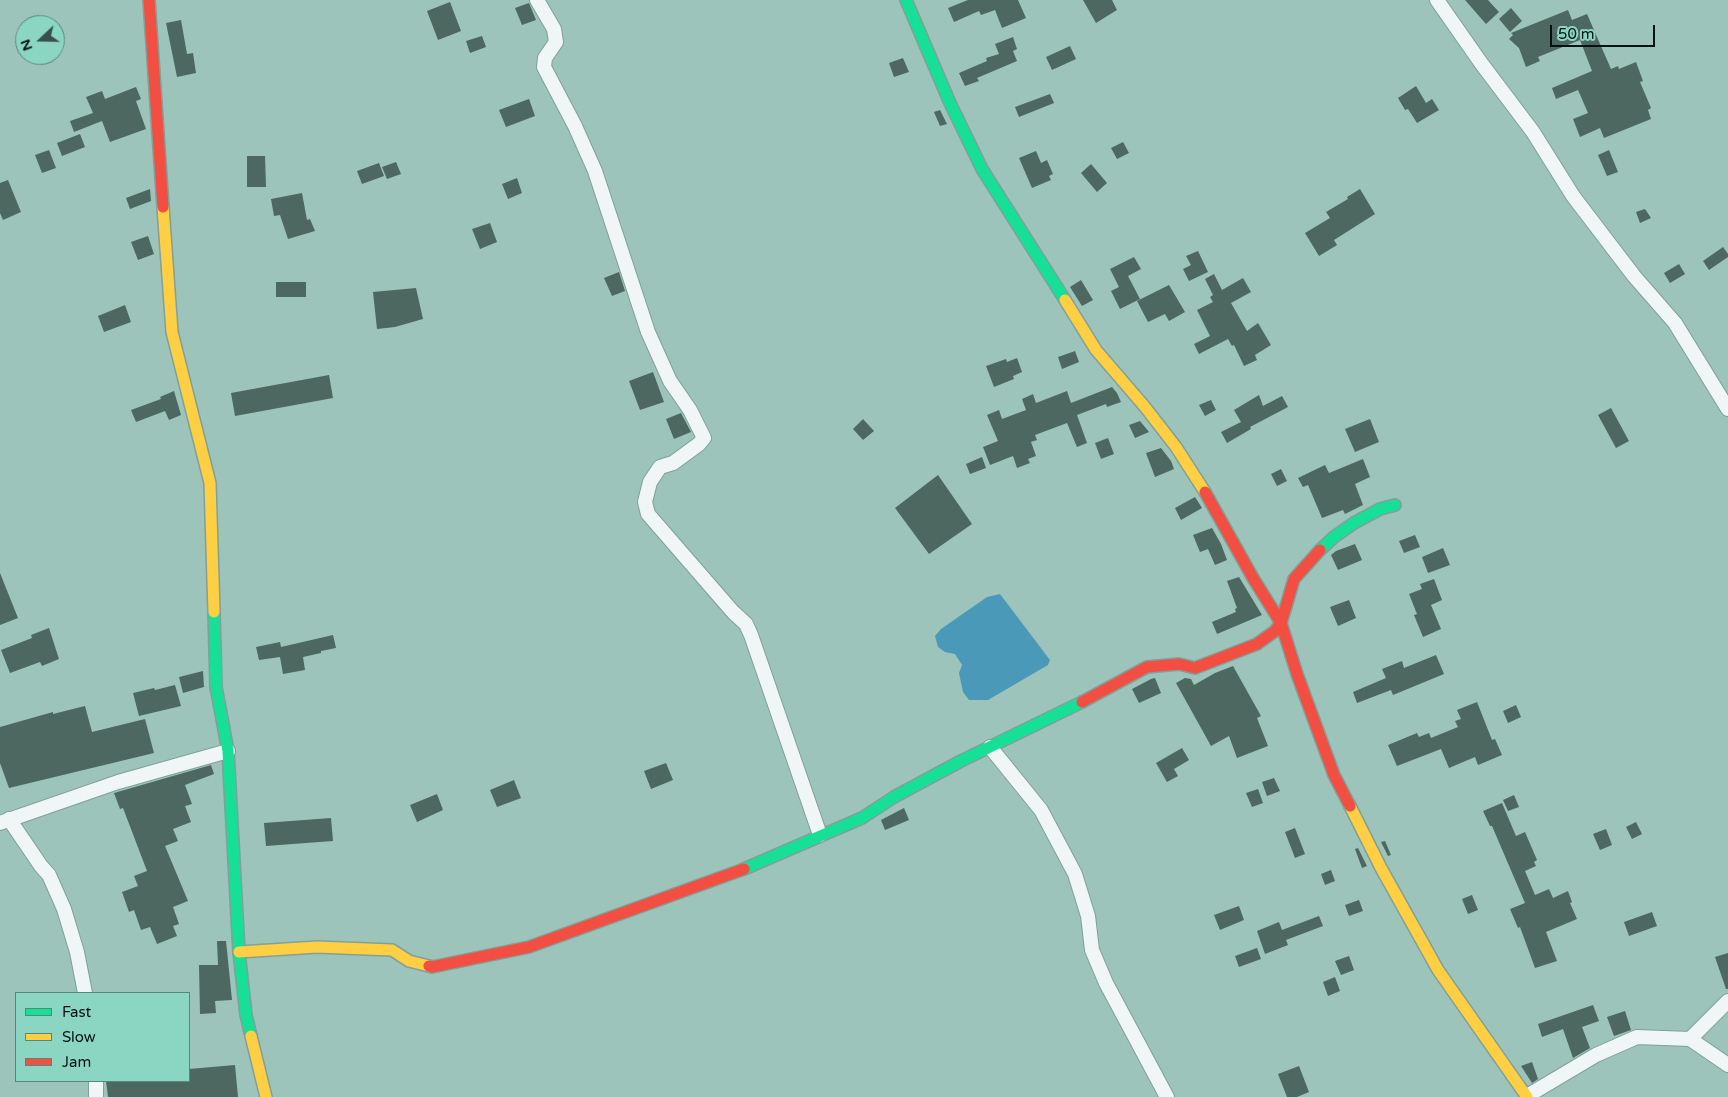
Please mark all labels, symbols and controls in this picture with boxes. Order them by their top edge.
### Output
north arrow [15,15,65,65]
scale bar [1553,15,1658,47]
text: 50 m [1558,25,1595,43]
text: N [17,37,36,53]
legend [15,992,190,1082]
text: Fast [62,1003,91,1021]
text: Slow [62,1028,96,1046]
text: Jam [62,1053,91,1071]

